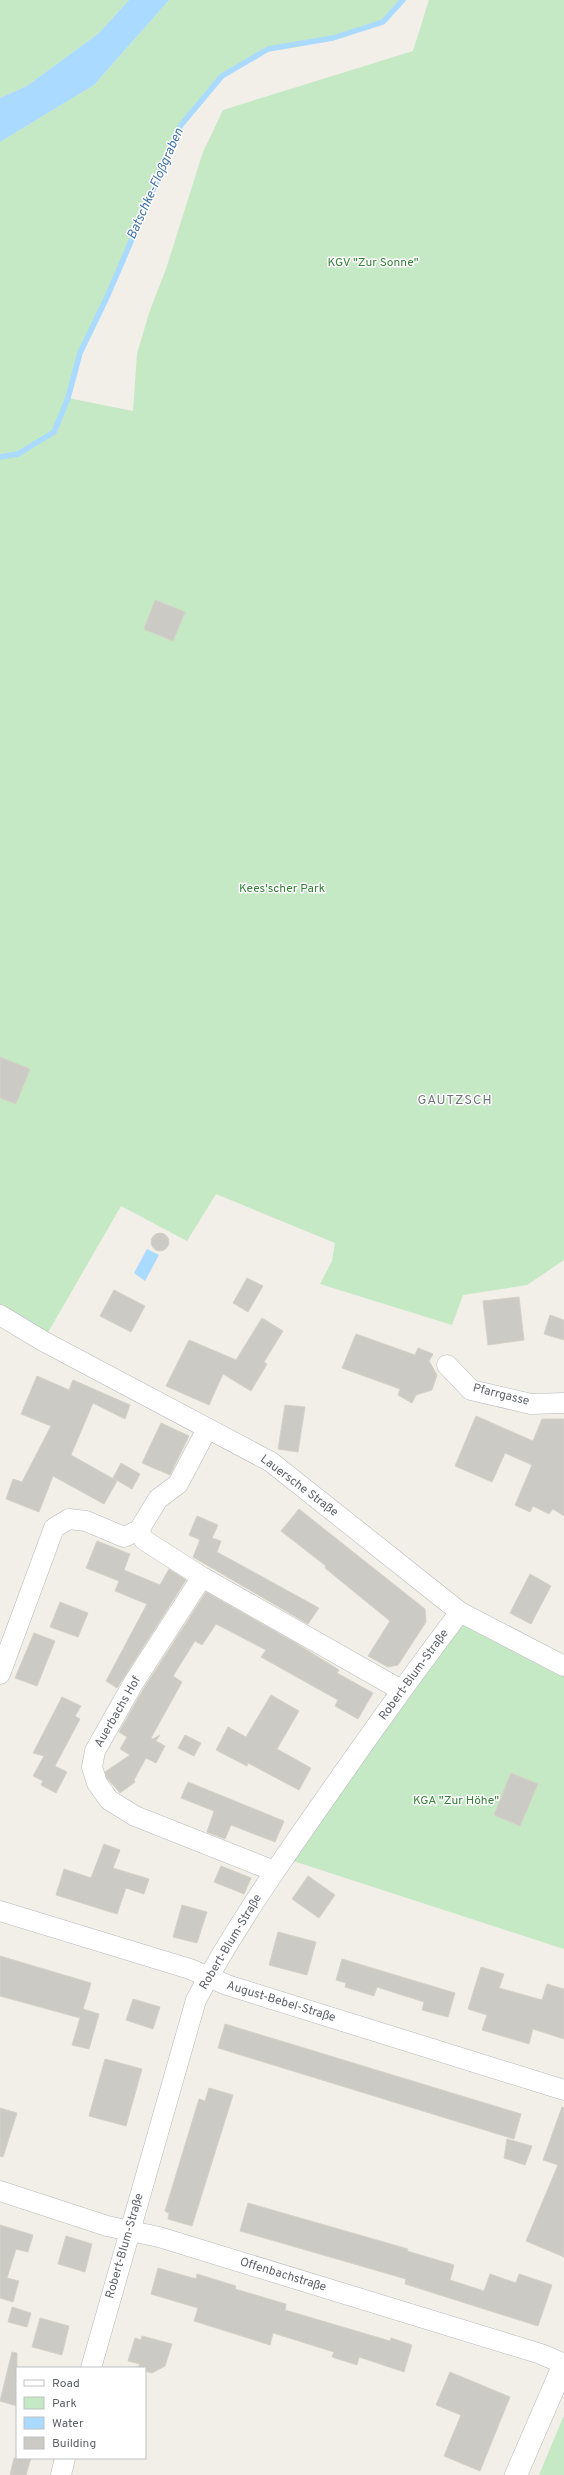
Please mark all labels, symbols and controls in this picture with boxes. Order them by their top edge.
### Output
water label: Batschke‐Floßgraben [124,126,188,242]
park label: KGV "Zur Sonne" [327,255,419,271]
park label: Kees'scher Park [239,881,325,897]
district label: GAUTZSCH [417,1093,493,1109]
street label: Pfarrgasse [471,1380,531,1410]
street label: Lauersche Straße [257,1451,341,1521]
street label: Robert-Blum-Straße [375,1626,453,1724]
street label: Auerbachs Hof [91,1674,145,1750]
park label: KGA "Zur Höhe" [413,1793,499,1809]
street label: Robert-Blum-Straße [196,1891,266,1993]
street label: August-Bebel-Straße [225,1978,337,2026]
street label: Robert-Blum-Straße [102,2191,148,2301]
street label: Offenbachstraße [238,2254,328,2296]
legend [16,2367,146,2459]
text: Road [52,2376,80,2392]
text: Park [52,2396,77,2412]
text: Water [52,2416,84,2432]
text: Building [52,2436,96,2452]

